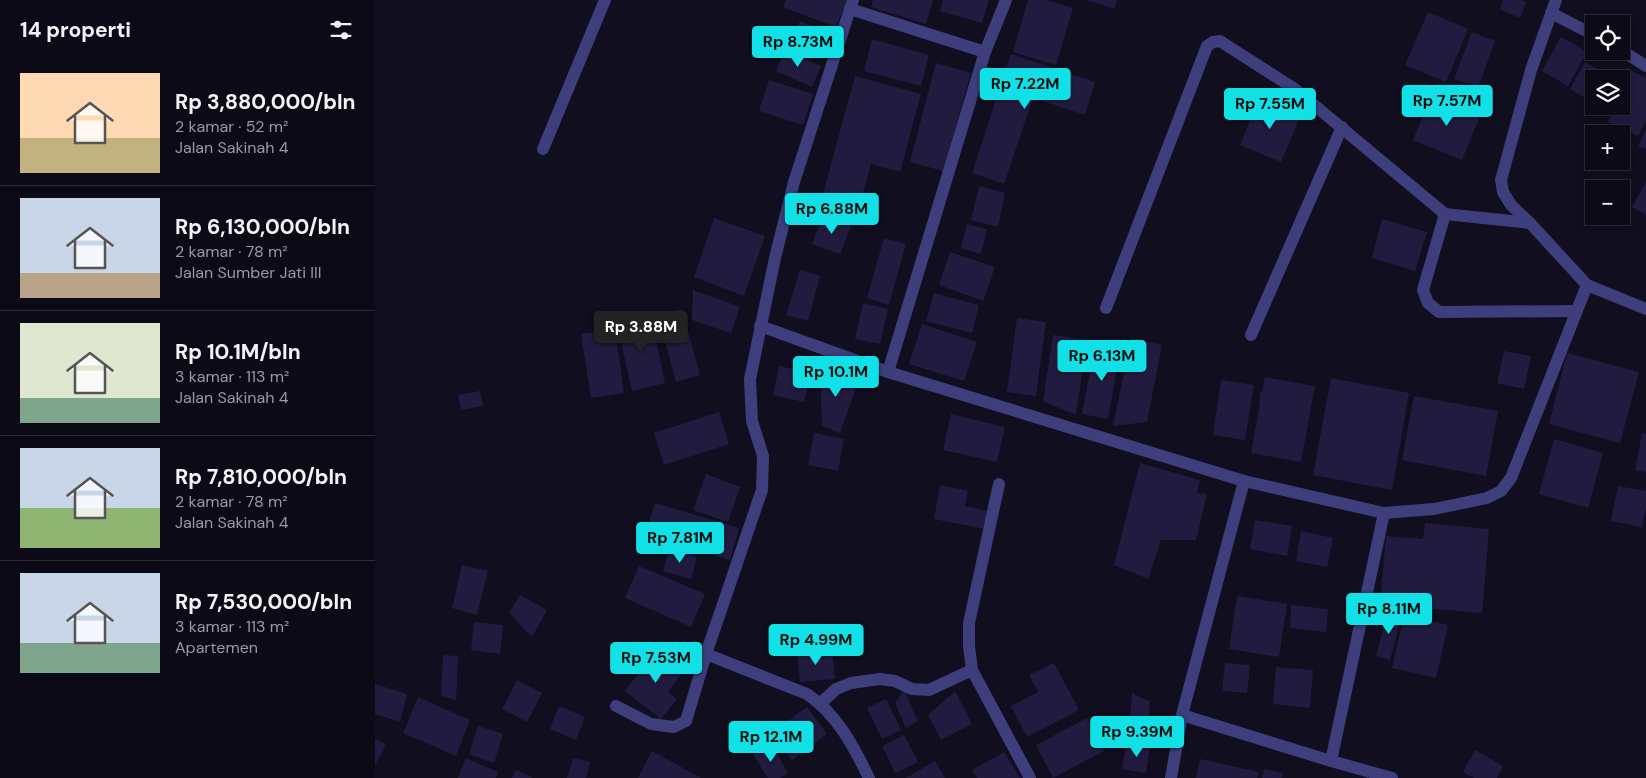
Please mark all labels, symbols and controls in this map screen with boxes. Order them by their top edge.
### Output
map controls [1585,15,1630,225]
button: locate [1585,15,1630,60]
text: 14 properti [20,16,131,44]
icon: filters [327,16,355,44]
pin: Rp 8.73M [746,26,850,68]
text: Rp 8.73M [763,31,833,52]
pin: Rp 7.22M [973,68,1077,110]
button: layers [1585,70,1630,115]
text: Rp 7.22M [991,73,1059,94]
pin: Rp 7.57M [1395,84,1499,127]
text: Rp 3,880,000/bln [175,88,355,116]
pin: Rp 7.55M [1218,88,1322,130]
text: Rp 7.57M [1413,90,1481,111]
icon: home [60,93,120,153]
text: Rp 7.55M [1235,93,1305,114]
text: 2 kamar · 52 m² [175,116,288,137]
button: + [1585,125,1630,170]
text: Jalan Sakinah 4 [175,137,288,158]
button: − [1585,180,1630,225]
pin: Rp 6.88M [780,192,884,235]
text: Rp 6.88M [796,198,868,219]
text: Rp 6,130,000/bln [175,213,350,241]
icon: home [60,218,120,278]
text: 2 kamar · 78 m² [175,241,288,262]
text: Jalan Sumber Jati III [175,262,322,283]
pin: Rp 3.88M [589,310,693,353]
text: Rp 3.88M [605,316,677,337]
text: Rp 10.1M/bln [175,338,301,366]
pin: Rp 6.13M [1050,340,1154,382]
icon: home [60,343,120,403]
text: Rp 6.13M [1068,345,1136,366]
pin: Rp 10.1M [784,356,888,398]
text: Rp 10.1M [804,361,868,382]
text: 3 kamar · 113 m² [175,366,289,387]
text: Jalan Sakinah 4 [175,387,288,408]
text: Rp 7,810,000/bln [175,463,347,491]
icon: home [60,468,120,528]
text: 2 kamar · 78 m² [175,491,288,512]
text: Jalan Sakinah 4 [175,512,288,533]
pin: Rp 7.81M [628,522,732,564]
text: Rp 7.81M [647,527,713,548]
text: Rp 7,530,000/bln [175,588,352,616]
pin: Rp 8.11M [1337,592,1441,635]
icon: home [60,593,120,653]
text: Rp 8.11M [1357,598,1421,619]
text: 3 kamar · 113 m² [175,616,289,637]
pin: Rp 4.99M [764,624,868,666]
text: Rp 4.99M [780,629,852,650]
text: Apartemen [175,637,258,658]
pin: Rp 7.53M [604,642,708,684]
text: Rp 7.53M [621,647,691,668]
pin: Rp 9.39M [1085,716,1189,758]
pin: Rp 12.1M [719,720,823,763]
text: Rp 9.39M [1101,721,1173,742]
text: Rp 12.1M [740,726,802,747]

